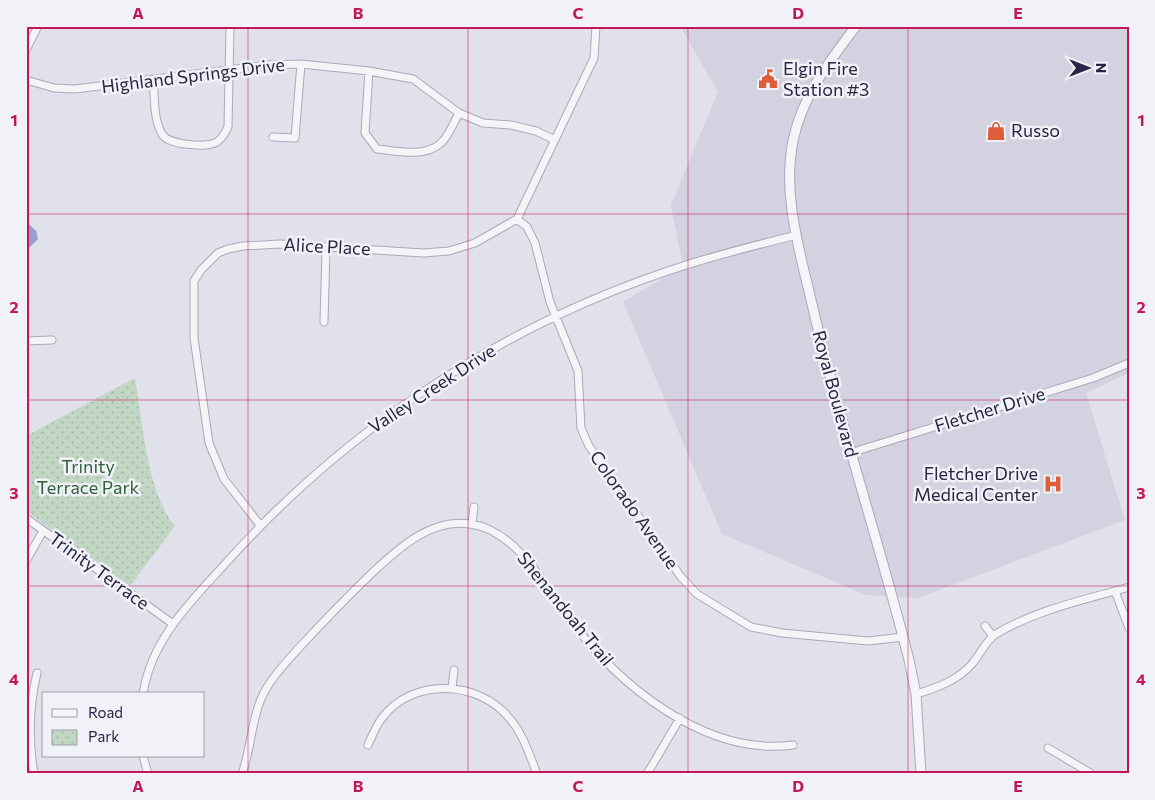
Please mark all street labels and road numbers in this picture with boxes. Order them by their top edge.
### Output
street label: Highland Springs Drive [100,53,286,97]
street label: Alice Place [283,233,371,259]
street label: Royal Boulevard [808,328,863,460]
street label: Valley Creek Drive [364,339,499,437]
street label: Fletcher Drive [932,382,1048,436]
street label: Colorado Avenue [586,446,684,573]
street label: Trinity Terrace [45,526,154,614]
street label: Shenandoah Trail [513,547,619,670]

